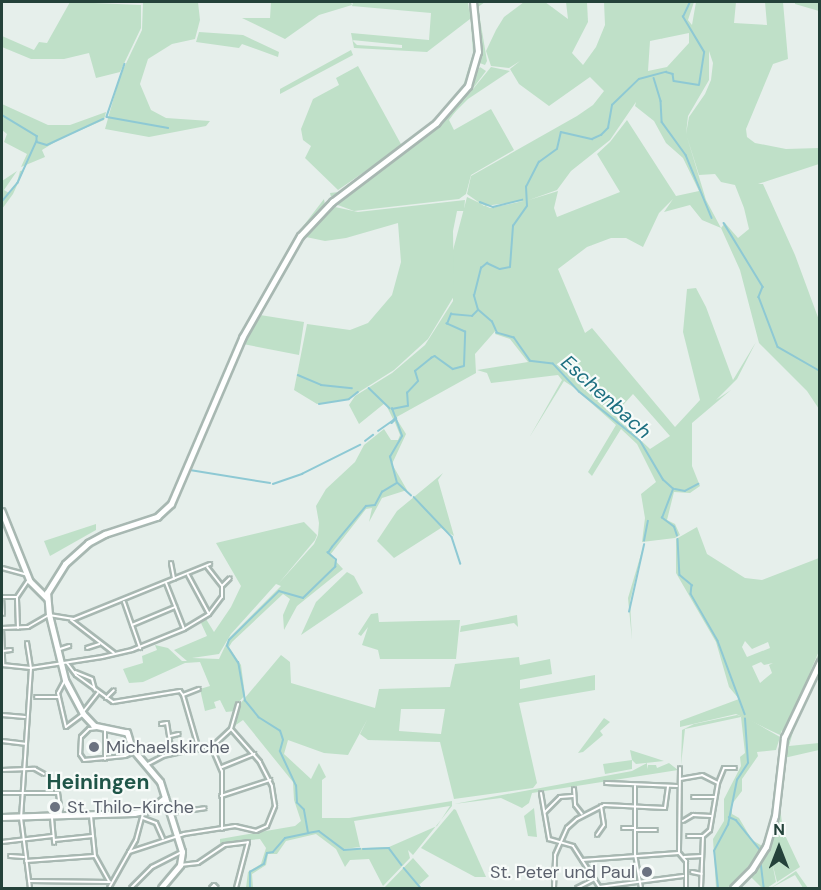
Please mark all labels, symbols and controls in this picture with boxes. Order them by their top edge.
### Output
water label: Eschenbach [556,350,656,444]
place label: Michaelskirche [106,736,230,758]
marker: Michaelskirche [87,740,101,754]
district label: Heiningen [47,769,149,795]
place label: St. Thilo-Kirche [67,796,194,818]
marker: St. Thilo-Kirche [48,800,62,814]
north arrow [749,818,809,878]
text: N [773,819,785,840]
place label: St. Peter und Paul [490,861,635,883]
marker: St. Peter und Paul [640,865,654,879]

